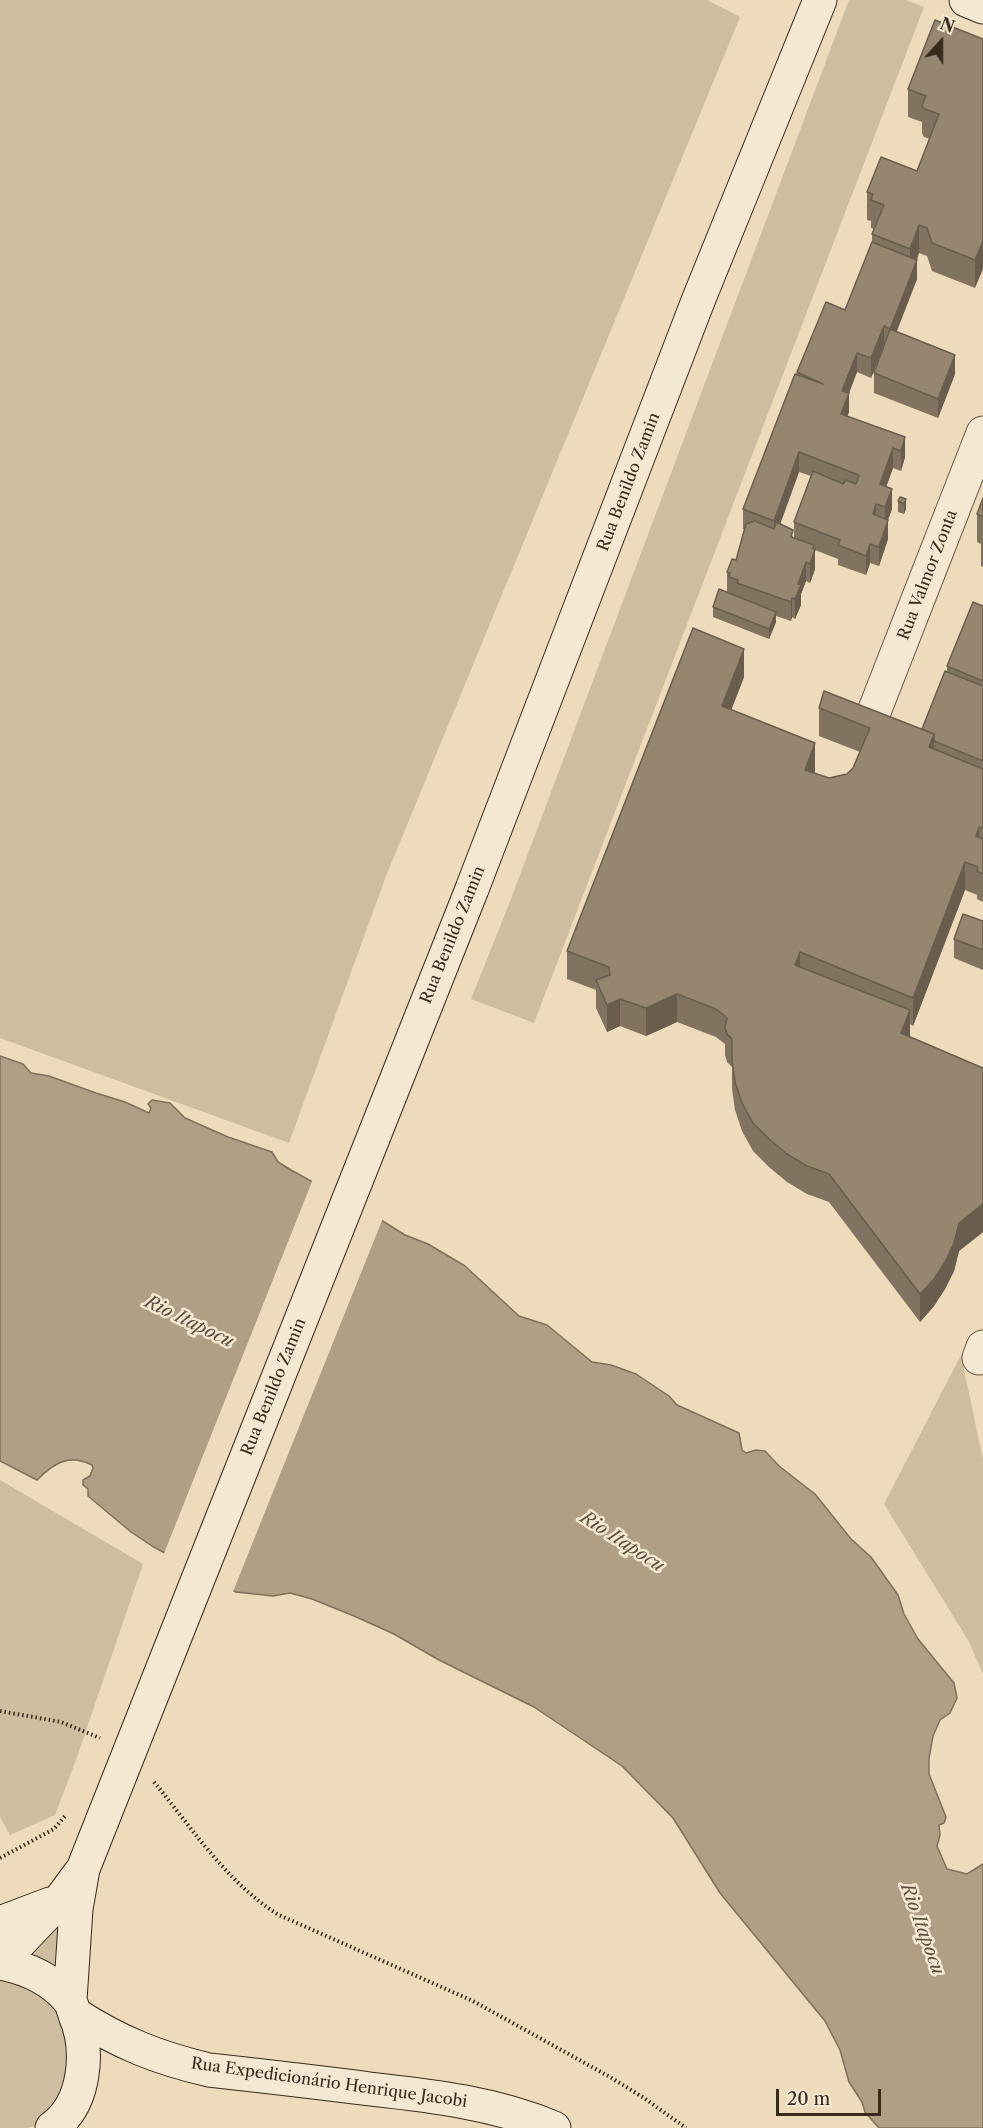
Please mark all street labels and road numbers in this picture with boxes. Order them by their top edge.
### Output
street label: Rua Benildo Zamin [594,410,664,554]
street label: Rua Valmor Zonta [894,507,962,643]
street label: Rua Benildo Zamin [417,863,489,1007]
street label: Rua Benildo Zamin [238,1315,310,1459]
street label: Rua Expedicionário Henrique Jacobi [190,2054,468,2112]

